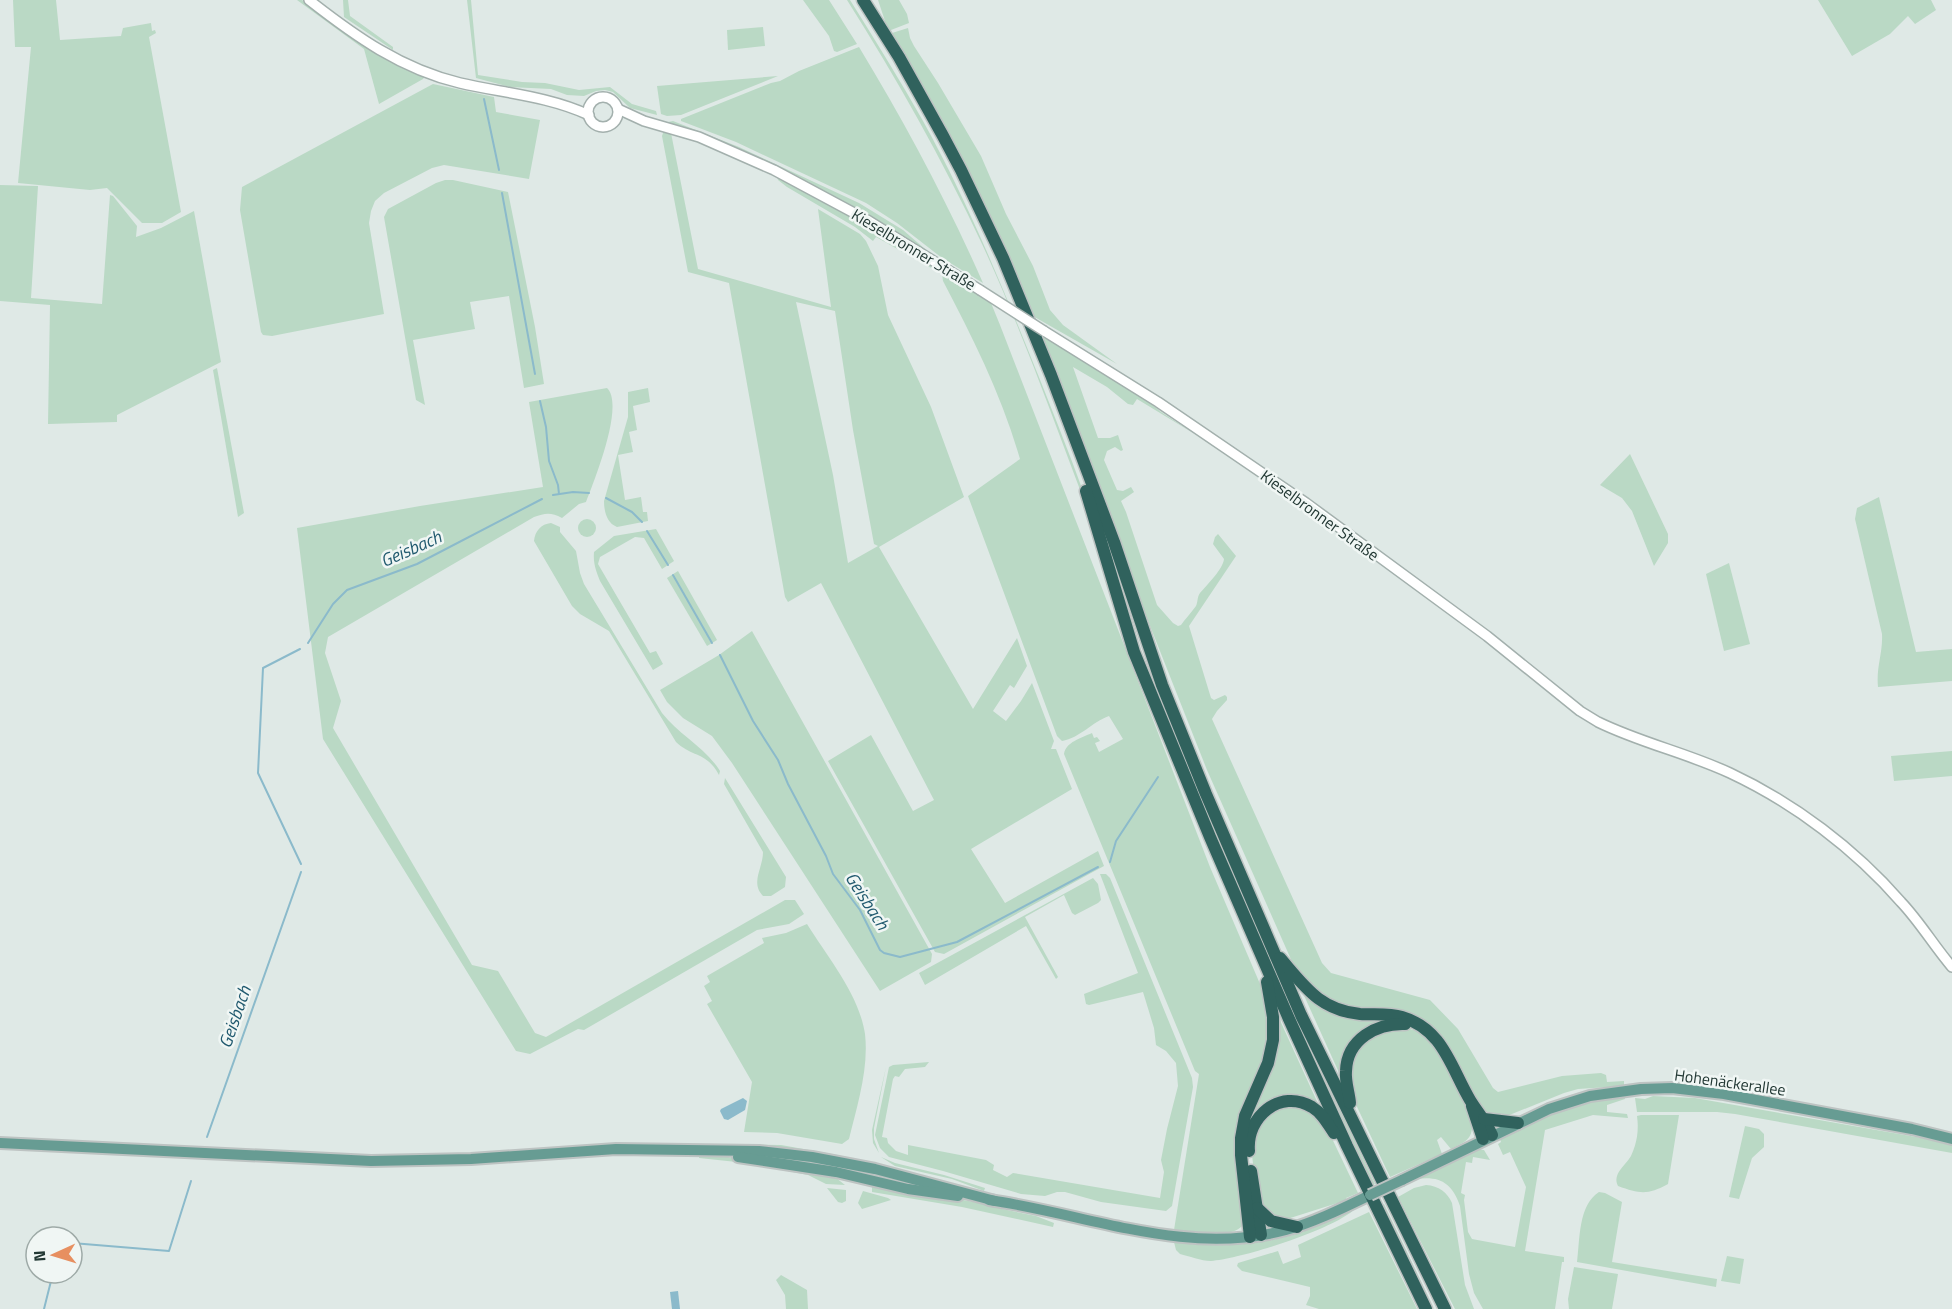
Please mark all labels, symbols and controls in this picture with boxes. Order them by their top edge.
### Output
street label: Kieselbronner Straße [847,202,981,296]
street label: Kieselbronner Straße [1256,464,1384,566]
water label: Geisbach [376,523,447,574]
water label: Geisbach [839,866,897,936]
water label: Geisbach [211,981,258,1052]
street label: Hohenäckerallee [1673,1062,1787,1102]
north arrow [24,1225,84,1285]
text: N [27,1250,51,1262]

